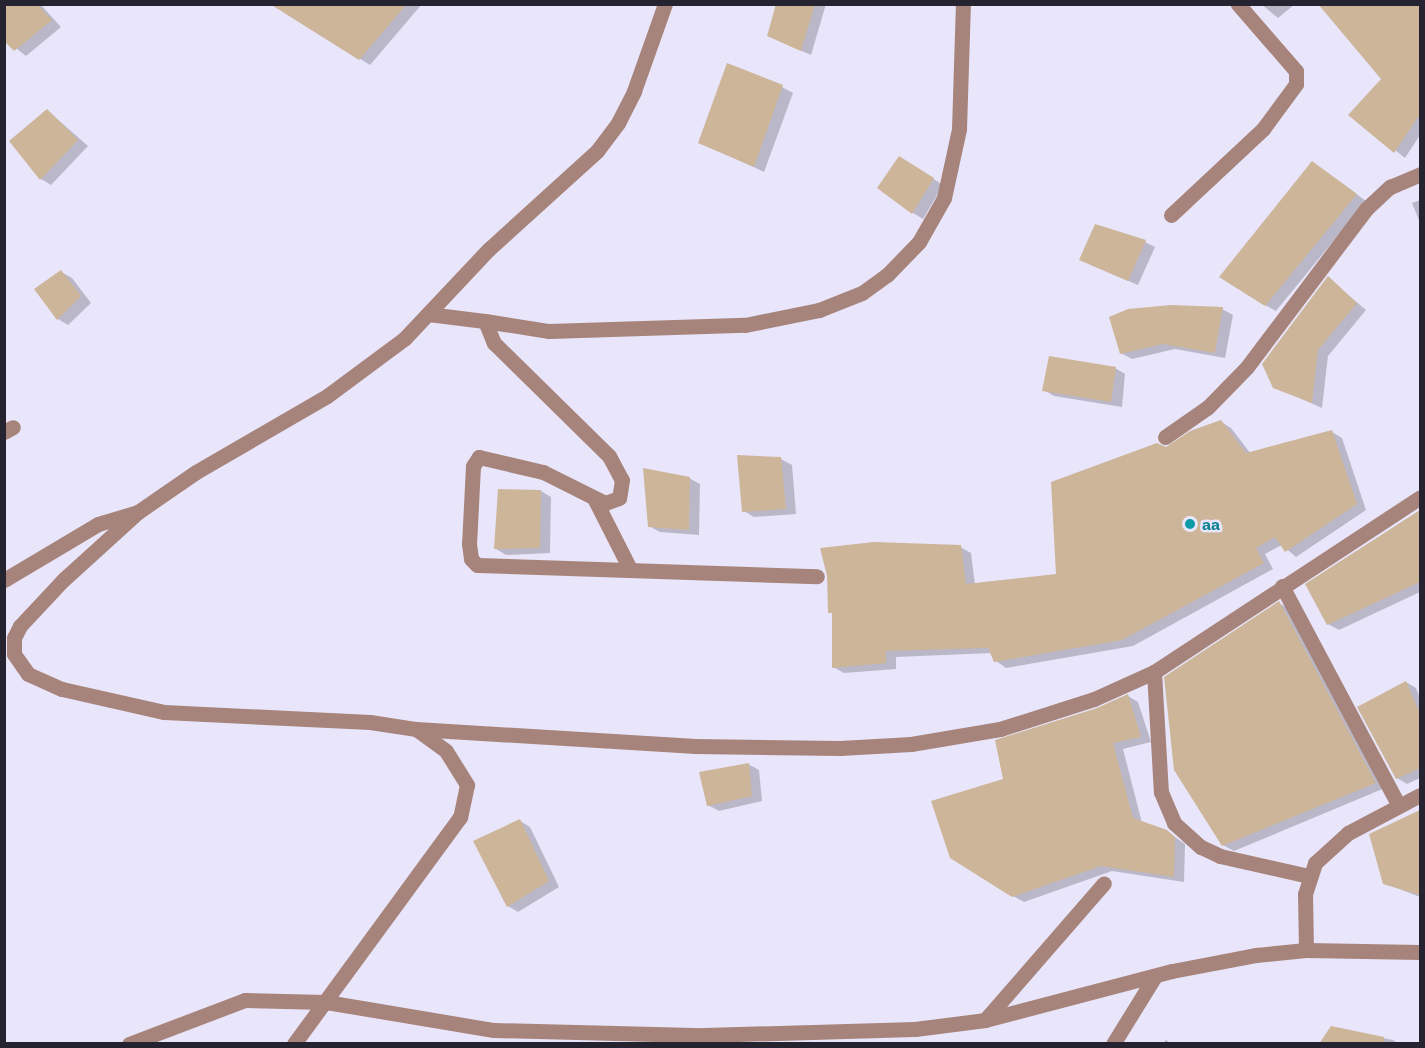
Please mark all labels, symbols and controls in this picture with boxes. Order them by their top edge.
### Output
place label: aa [1202,513,1220,535]
marker: aa [1183,517,1197,531]

